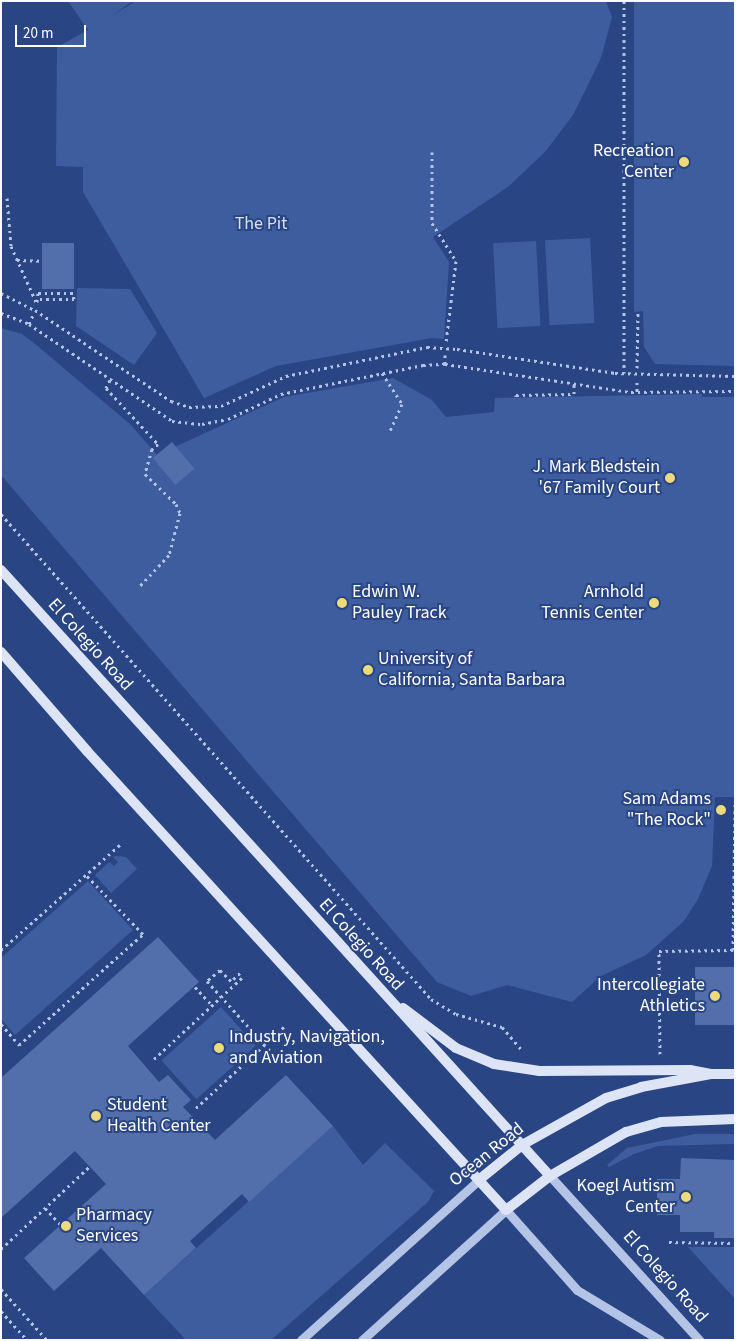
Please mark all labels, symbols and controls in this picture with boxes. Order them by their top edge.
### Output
scale bar [18,15,89,47]
text: 20 m [23,23,53,44]
place label: Recreation Center [593,141,674,183]
marker: Recreation Center [678,156,690,168]
park label: The Pit [235,213,287,235]
place label: J. Mark Bledstein '67 Family Court [532,457,660,499]
marker: J. Mark Bledstein '67 Family Court [664,472,676,484]
place label: Edwin W. Pauley Track [352,582,447,624]
place label: Arnhold Tennis Center [541,582,644,624]
street label: El Colegio Road [43,594,137,696]
marker: Edwin W. Pauley Track [336,597,348,609]
marker: Arnhold Tennis Center [648,597,660,609]
place label: University of California, Santa Barbara [378,649,565,692]
marker: University of California, Santa Barbara [362,664,374,676]
place label: Sam Adams "The Rock" [622,789,711,832]
marker: Sam Adams "The Rock" [715,804,727,816]
street label: El Colegio Road [314,894,408,996]
place label: Intercollegiate Athletics [597,975,705,1018]
marker: Intercollegiate Athletics [709,990,721,1002]
place label: Industry, Navigation, and Aviation [229,1027,385,1070]
marker: Industry, Navigation, and Aviation [213,1042,225,1054]
place label: Student Health Center [107,1095,211,1138]
marker: Student Health Center [89,1109,103,1123]
street label: Ocean Road [445,1118,529,1192]
place label: Koegl Autism Center [577,1176,675,1218]
marker: Koegl Autism Center [679,1190,693,1204]
place label: Pharmacy Services [76,1205,152,1248]
marker: Pharmacy Services [60,1220,72,1232]
street label: El Colegio Road [618,1226,712,1328]

